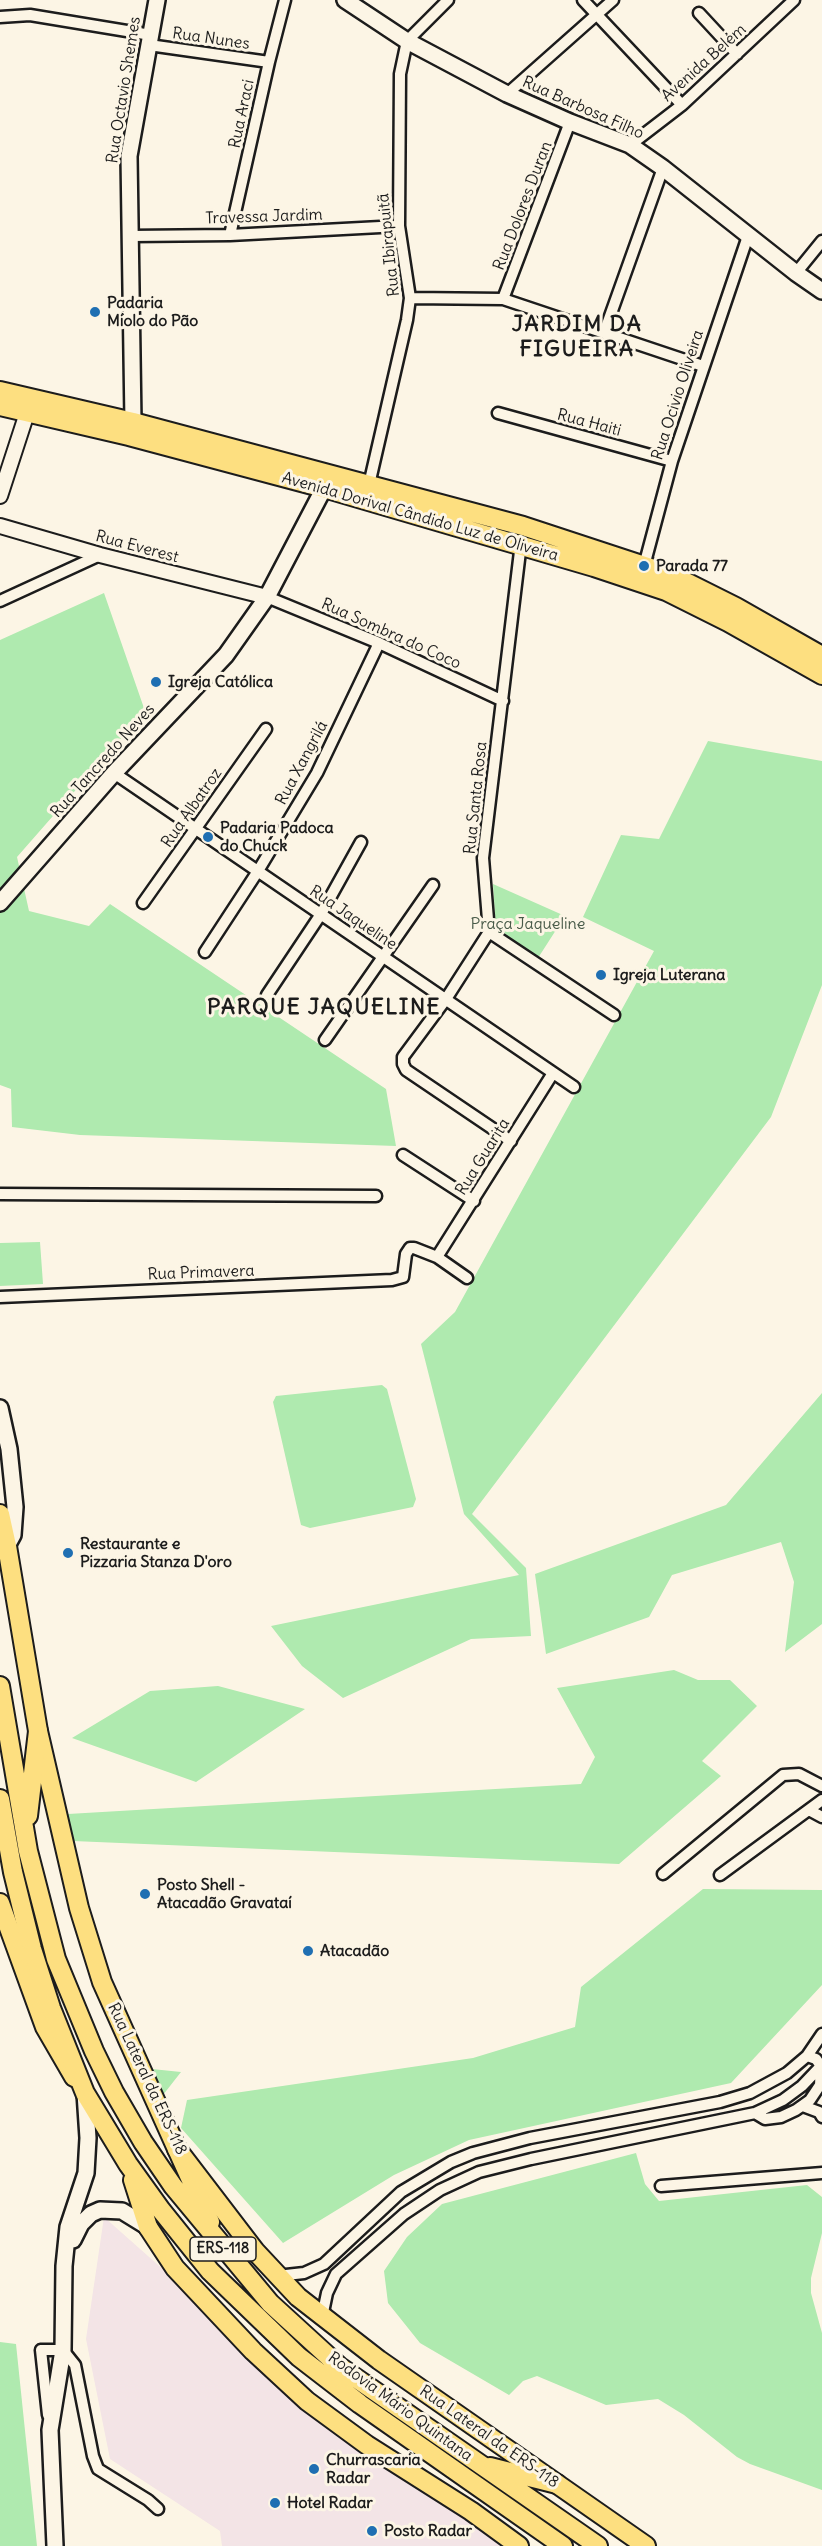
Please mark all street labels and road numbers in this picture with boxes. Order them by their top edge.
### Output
street label: Rua Octavio Shemes [103,15,145,165]
street label: Avenida Belém [658,20,750,106]
street label: Rua Nunes [171,24,251,54]
street label: Rua Barbosa Filho [519,73,647,143]
street label: Rua Araci [225,78,259,150]
street label: Rua Dolores Duran [490,139,556,273]
street label: Rua Ibirapuitã [374,192,404,298]
street label: Travessa Jardim [205,205,323,229]
street label: Rua Ocivio Oliveira [648,328,708,462]
street label: Rua Haiti [555,405,623,441]
street label: Avenida Dorival Cândido Luz de Oliveira [280,468,560,566]
street label: Rua Everest [93,527,181,567]
street label: Rua Sombra do Coco [318,595,464,673]
street label: Rua Tancredo Neves [47,700,159,822]
street label: Rua Xangrilá [272,718,332,808]
street label: Rua Santa Rosa [461,741,491,855]
street label: Rua Albatroz [158,765,226,851]
street label: Rua Jaqueline [306,882,400,954]
street label: Rua Guarita [452,1115,514,1199]
street label: Rua Primavera [147,1262,255,1284]
street label: Rua Lateral da ERS-118 [103,2000,191,2158]
road number: ERS-118 [190,2237,256,2261]
street label: Rodovia Mário Quintana [324,2348,476,2466]
street label: Rua Lateral da ERS-118 [416,2382,562,2492]

